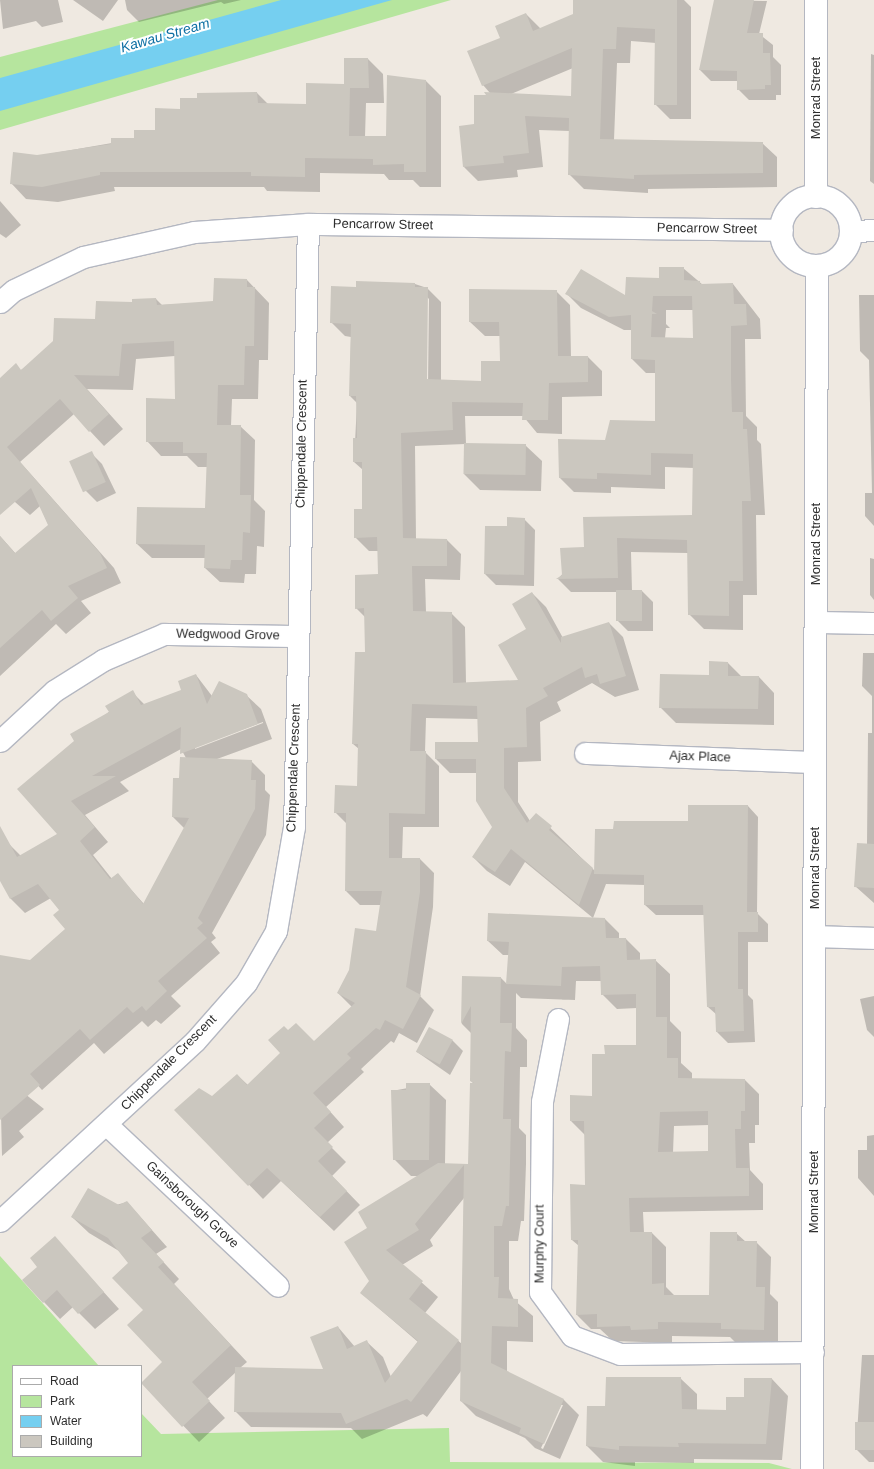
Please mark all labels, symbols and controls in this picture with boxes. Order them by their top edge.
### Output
water label: Kawau Stream [119,14,211,56]
street label: Monrad Street [808,57,824,139]
street label: Pencarrow Street [333,216,433,234]
street label: Pencarrow Street [657,220,757,238]
street label: Chippendale Crescent [293,380,311,508]
street label: Monrad Street [808,503,824,585]
street label: Wedgwood Grove [176,626,280,644]
street label: Chippendale Crescent [284,703,304,833]
street label: Ajax Place [669,748,731,766]
street label: Monrad Street [807,827,823,909]
street label: Chippendale Crescent [118,1012,220,1114]
street label: Monrad Street [806,1151,822,1233]
street label: Gainsborough Grove [143,1158,241,1252]
street label: Murphy Court [532,1205,548,1283]
legend [12,1365,142,1457]
text: Road [50,1374,79,1388]
text: Park [50,1394,75,1408]
text: Water [50,1414,82,1428]
text: Building [50,1434,93,1448]

